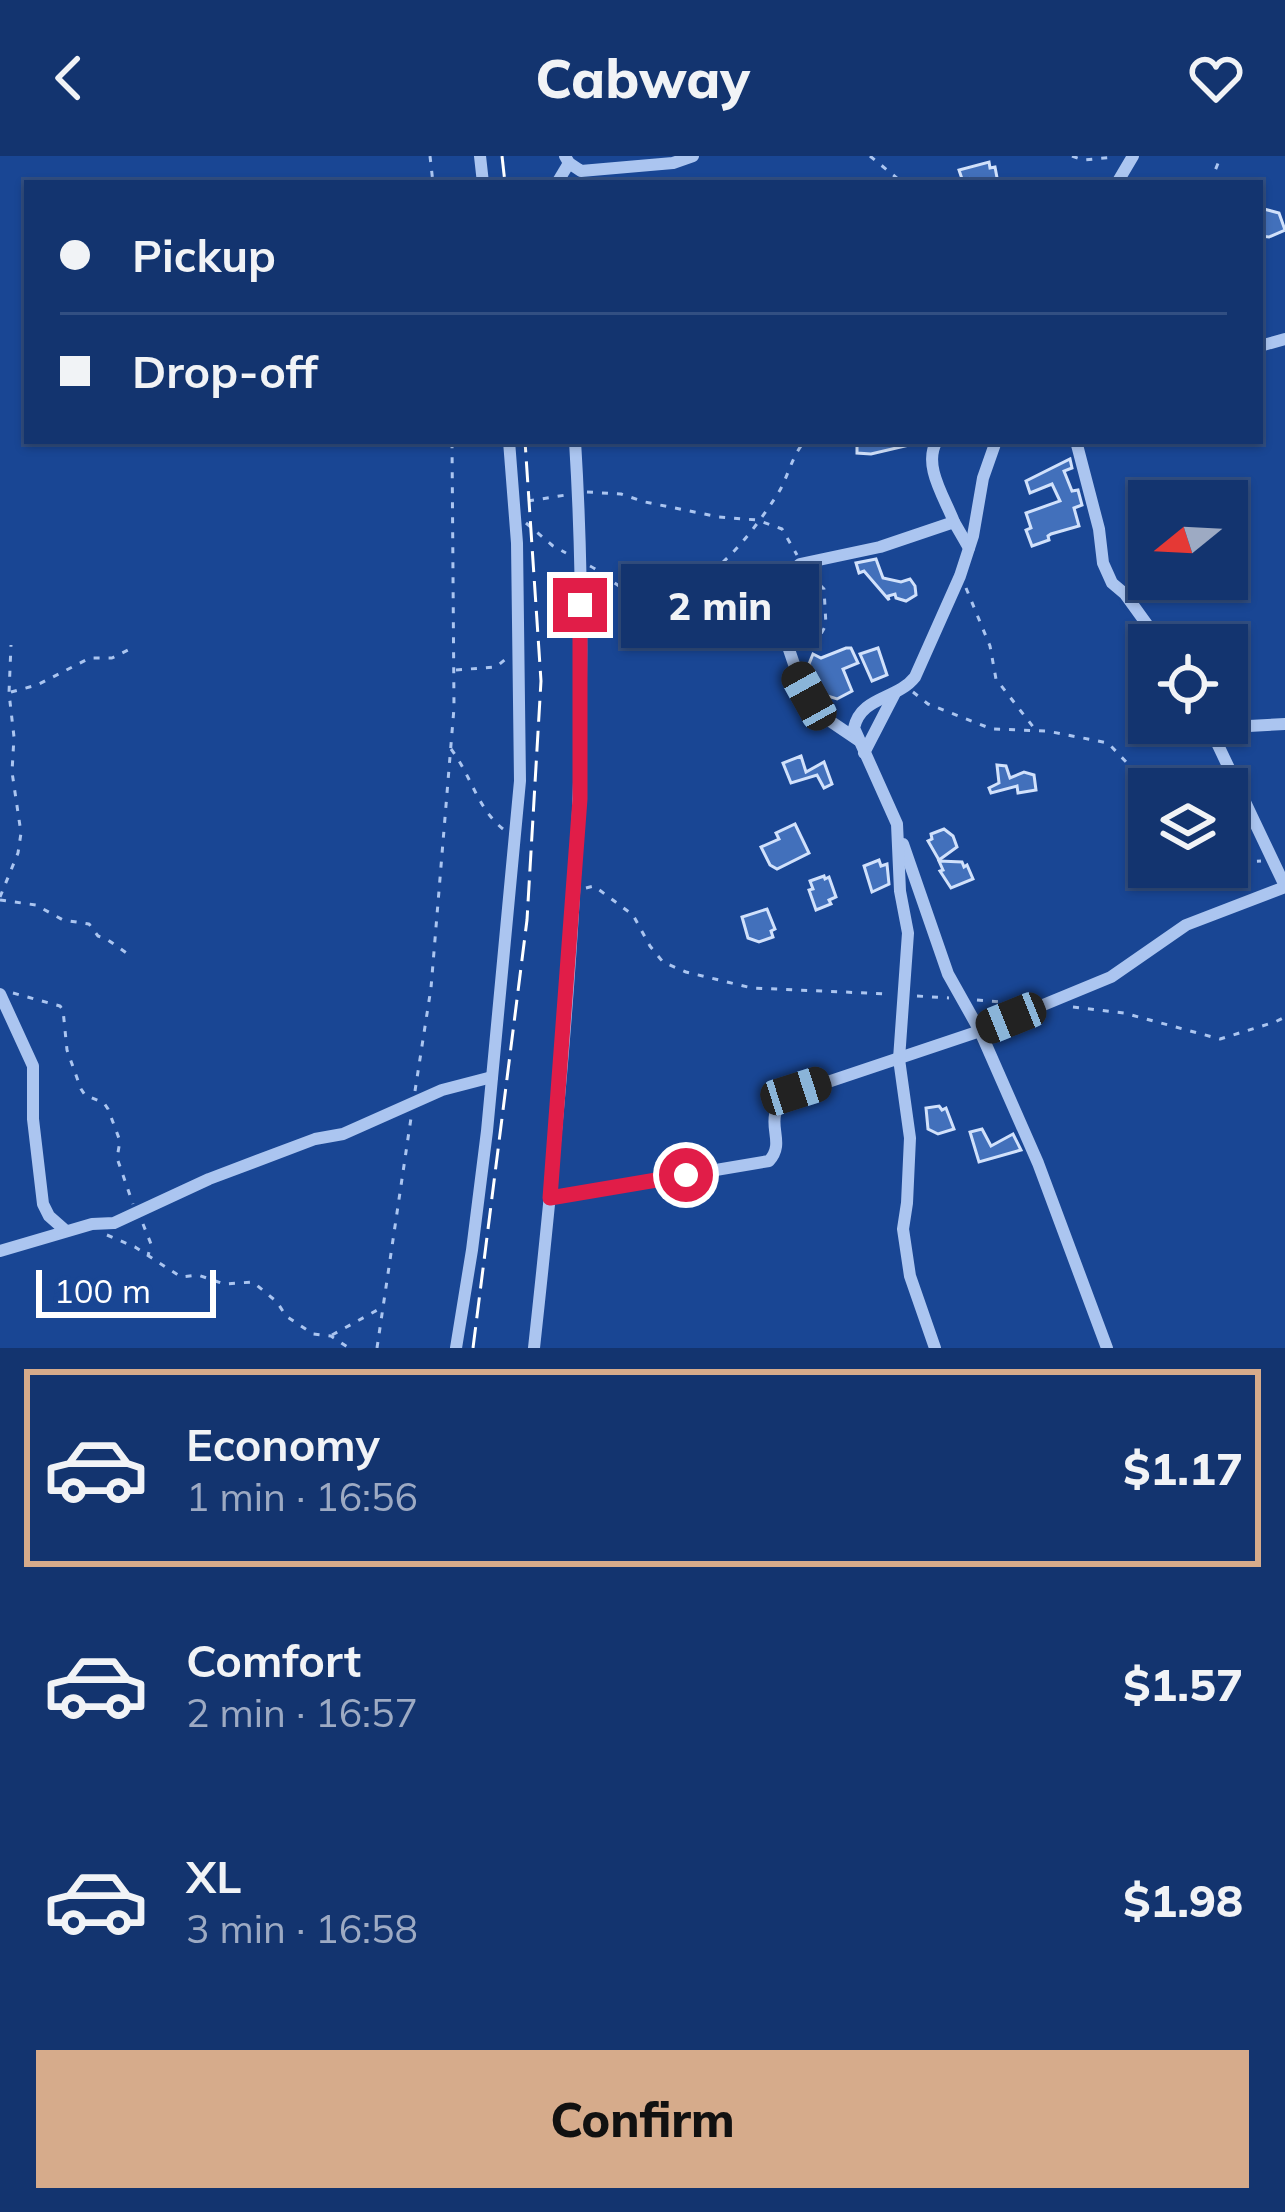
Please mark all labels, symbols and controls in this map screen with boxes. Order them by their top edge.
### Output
text: Cabway [535,44,750,112]
icon: back [36,45,102,111]
icon: heart [1183,45,1249,111]
text: Pickup [132,227,276,283]
text: Drop-off [132,343,318,399]
north arrow [1128,480,1248,600]
map controls [1128,480,1248,888]
callout: 2 min [622,563,820,647]
route end [553,578,607,632]
text: 2 min [668,581,772,630]
button: locate [1128,624,1248,744]
car [776,656,842,736]
button: layers [1128,768,1248,888]
car [971,988,1051,1048]
car [756,1063,836,1119]
route start [659,1148,713,1202]
scale bar [36,1264,216,1317]
text: 100 m [54,1270,151,1311]
icon: car [42,1414,150,1522]
text: Economy [186,1416,380,1472]
text: $1.17 [1123,1440,1243,1496]
text: 1 min · 16:56 [186,1472,418,1521]
icon: car [42,1630,150,1738]
text: Comfort [186,1632,361,1688]
text: $1.57 [1123,1656,1243,1712]
text: 2 min · 16:57 [186,1688,418,1737]
icon: car [42,1846,150,1954]
text: XL [186,1848,241,1904]
text: $1.98 [1123,1872,1243,1928]
text: 3 min · 16:58 [186,1904,418,1953]
button: Confirm [36,2050,1249,2188]

